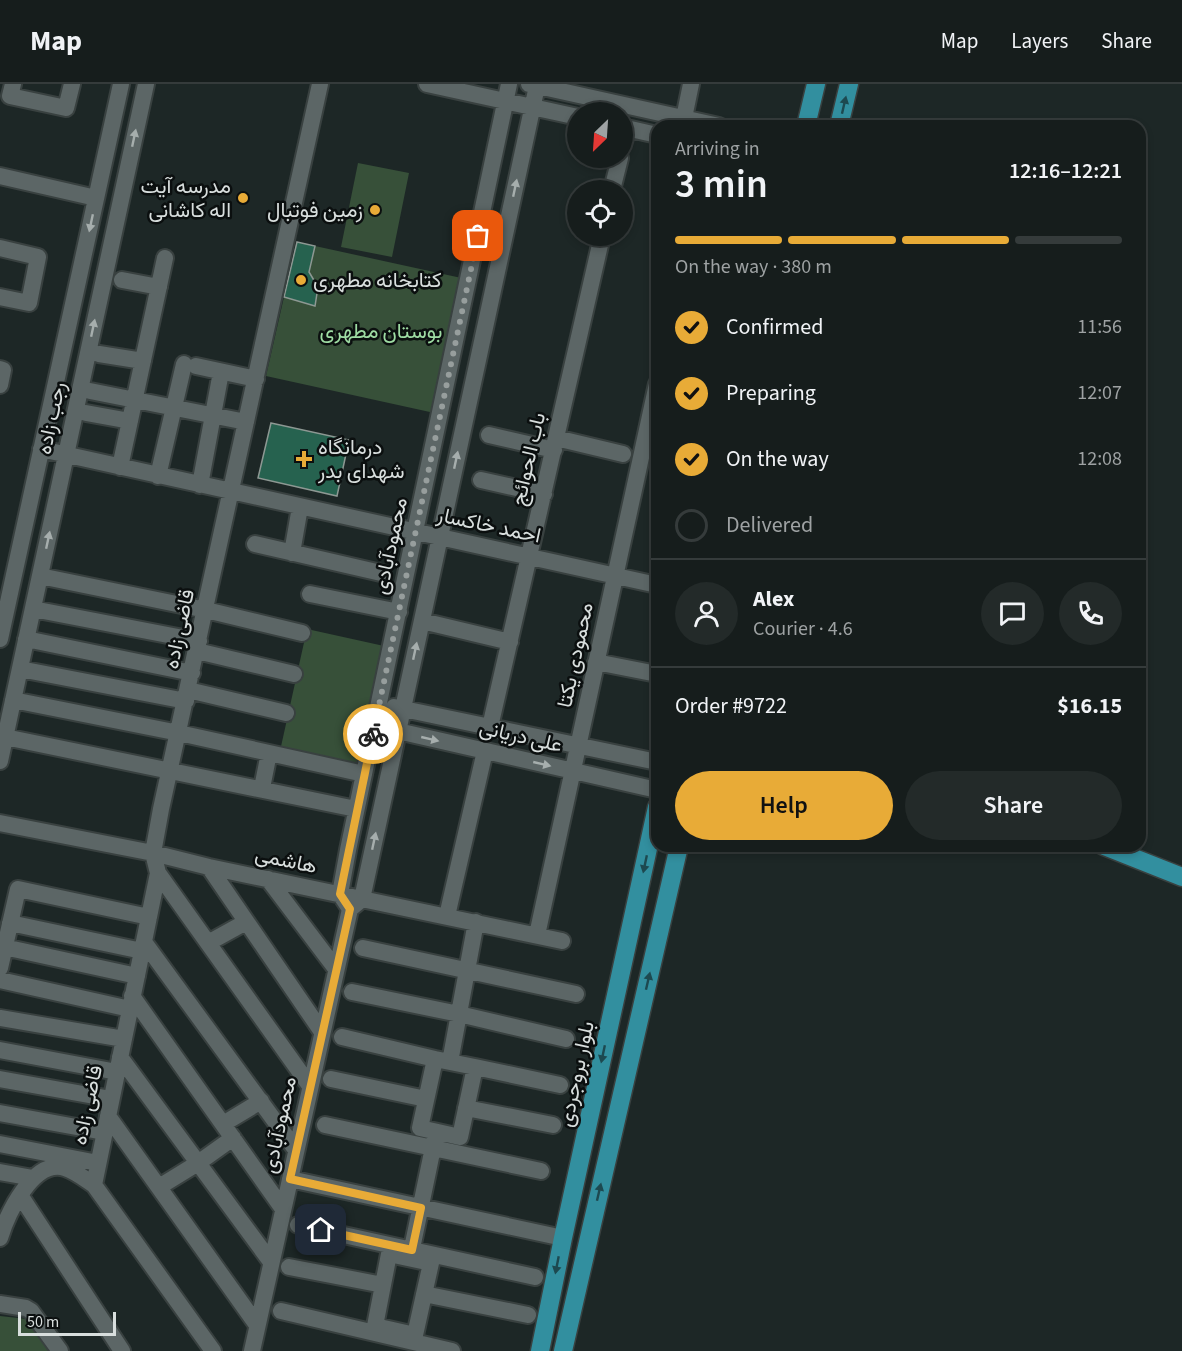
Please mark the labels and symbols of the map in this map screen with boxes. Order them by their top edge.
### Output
one-way arrow [840,95,849,114]
north arrow [567,102,633,168]
one-way arrow [130,129,140,147]
place label: مدرسه آیت اله کاشانی [141,171,231,225]
one-way arrow [511,178,520,197]
marker: مدرسه آیت اله کاشانی [236,191,250,205]
place label: زمین فوتبال [267,195,363,225]
marker: زمین فوتبال [368,203,382,217]
pin [452,210,503,261]
one-way arrow [85,214,95,232]
place label: کتابخانه مطهری [313,265,442,295]
marker: کتابخانه مطهری [294,273,308,287]
park label: بوستان مطهری [320,316,442,346]
one-way arrow [89,319,98,338]
street label: رجب زاده [29,379,73,457]
street label: باب الحوائج [503,410,553,508]
place label: درمانگاه شهدای بدر [317,432,405,486]
marker: درمانگاه شهدای بدر [295,450,313,468]
one-way arrow [452,451,462,470]
street label: محمودآبادی [365,495,415,597]
street label: احمد خاکسار [433,499,544,551]
one-way arrow [44,530,53,549]
street label: قاضی زاده [156,586,202,672]
street label: محمودی یکتا [549,600,601,710]
one-way arrow [411,641,420,660]
courier [343,704,403,764]
street label: علی دریانی [477,712,565,760]
one-way arrow [421,734,439,744]
one-way arrow [533,760,552,769]
one-way arrow [370,832,379,851]
street label: هاشمی [252,839,320,881]
one-way arrow [639,854,649,873]
one-way arrow [643,972,653,990]
street label: بلوار بروجردی [550,1018,602,1130]
one-way arrow [598,1045,607,1064]
street label: قاضی زاده [64,1062,110,1148]
street label: محمودآبادی [254,1074,304,1176]
one-way arrow [595,1182,605,1201]
pin [295,1204,346,1255]
one-way arrow [552,1256,561,1275]
scale bar [18,1309,116,1336]

